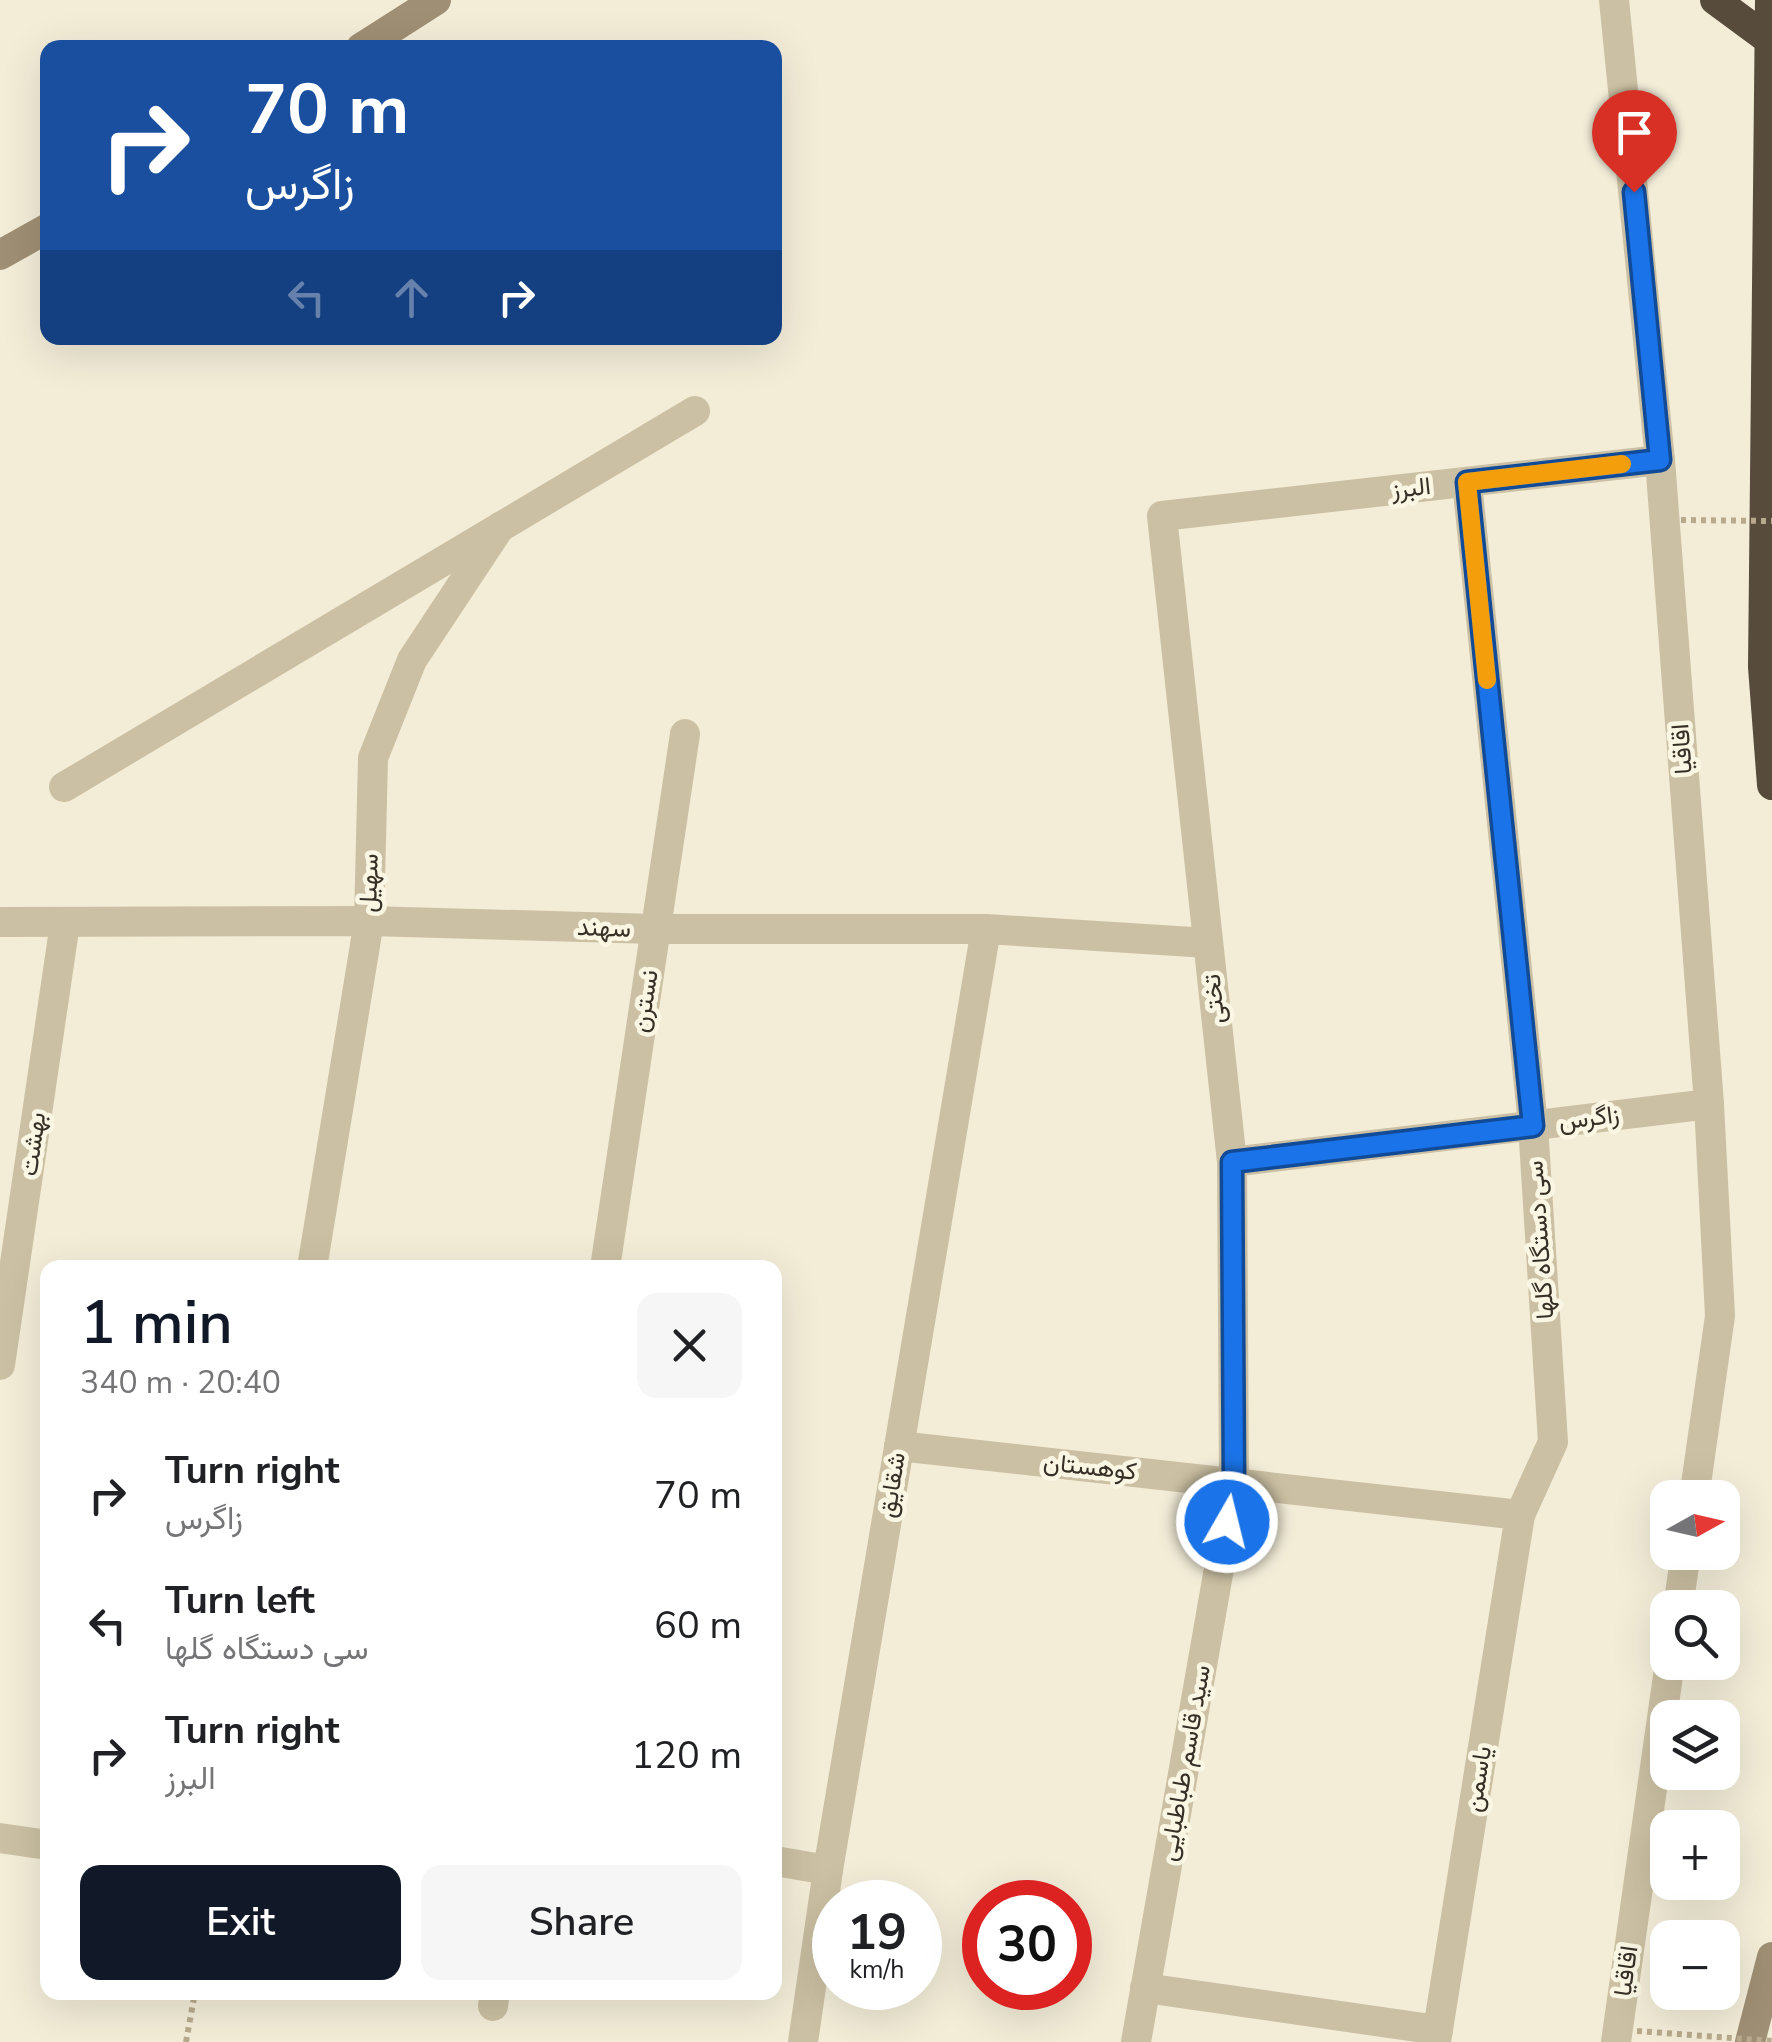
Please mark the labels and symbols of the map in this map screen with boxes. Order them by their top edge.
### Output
pin [1592,90,1677,193]
street label: البرز [1389,469,1432,507]
street label: اقاقیا [1663,722,1701,776]
street label: سهیل [351,853,387,913]
street label: سهند [576,910,632,946]
street label: نسترن [623,967,667,1035]
street label: تختی [1194,972,1234,1026]
street label: زاگرس [1557,1097,1621,1139]
street label: بهشت [12,1110,54,1178]
street label: سی دستگاه گلها [1517,1159,1563,1321]
street label: کوهستان [1042,1445,1138,1489]
street label: شقایق [870,1450,914,1520]
position arrow [1175,1470,1279,1574]
north arrow [1650,1480,1740,1570]
street label: سید قاسم طباطبایی [1151,1662,1219,1864]
street label: یاسمن [1456,1744,1500,1814]
speed limit sign: 30 [962,1880,1092,2010]
street label: اقاقیا [1606,1943,1646,1999]

